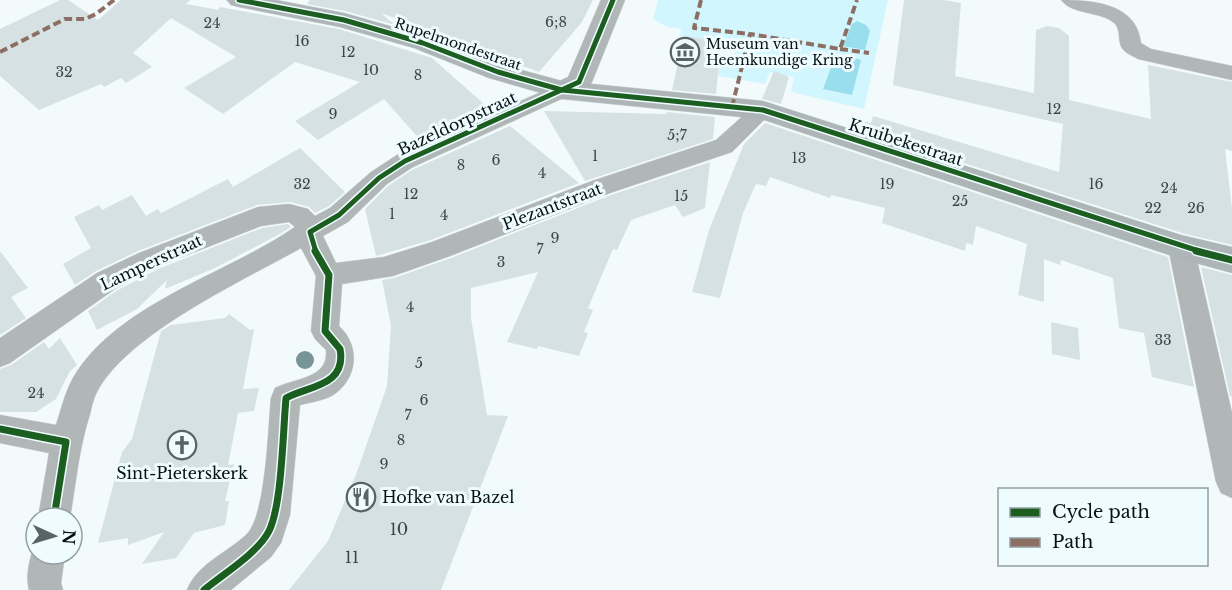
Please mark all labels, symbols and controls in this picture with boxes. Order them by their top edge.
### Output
house number: 6;8 [545,13,567,31]
house number: 24 [204,14,220,32]
street label: Rupelmondestraat [392,14,524,74]
house number: 16 [294,32,310,50]
place label: Museum van Heemkundige Kring [706,35,853,69]
museum icon: Museum van Heemkundige Kring [669,36,701,68]
house number: 12 [341,43,355,61]
house number: 10 [363,61,379,79]
house number: 32 [55,63,73,81]
house number: 8 [414,66,422,84]
street label: Bazeldorpstraat [394,87,520,159]
house number: 12 [1047,100,1061,118]
house number: 9 [328,105,338,123]
street label: Kruibekestraat [846,114,966,170]
house number: 5;7 [667,126,688,144]
house number: 1 [592,147,598,165]
house number: 13 [792,149,806,167]
house number: 6 [491,151,501,169]
house number: 8 [457,156,465,174]
house number: 4 [538,164,546,182]
house number: 32 [293,175,311,193]
house number: 19 [879,175,895,193]
house number: 16 [1088,175,1104,193]
street label: Plezantstraat [499,178,605,234]
house number: 24 [1161,179,1177,197]
house number: 12 [404,185,418,203]
house number: 15 [674,187,688,205]
house number: 25 [952,192,968,210]
house number: 22 [1144,199,1162,217]
house number: 26 [1187,199,1205,217]
house number: 1 [389,205,395,223]
house number: 4 [440,206,448,224]
house number: 9 [550,229,560,247]
street label: Lamperstraat [97,230,205,294]
house number: 7 [536,240,544,258]
house number: 3 [497,253,505,271]
house number: 4 [406,298,414,316]
house number: 33 [1154,331,1172,349]
house number: 5 [415,354,423,372]
house number: 24 [28,384,44,402]
house number: 6 [419,391,429,409]
house number: 7 [404,406,412,424]
church icon: Sint-Pieterskerk [166,429,198,461]
house number: 8 [397,431,405,449]
house number: 9 [379,455,389,473]
place label: Sint-Pieterskerk [116,463,248,483]
restaurant icon: Hofke van Bazel [345,481,377,513]
place label: Hofke van Bazel [382,487,514,507]
legend [998,488,1208,566]
text: Cycle path [1052,501,1150,523]
north arrow [24,506,84,566]
house number: 10 [390,519,408,539]
text: N [58,529,79,545]
text: Path [1052,531,1093,553]
house number: 11 [345,547,359,567]

